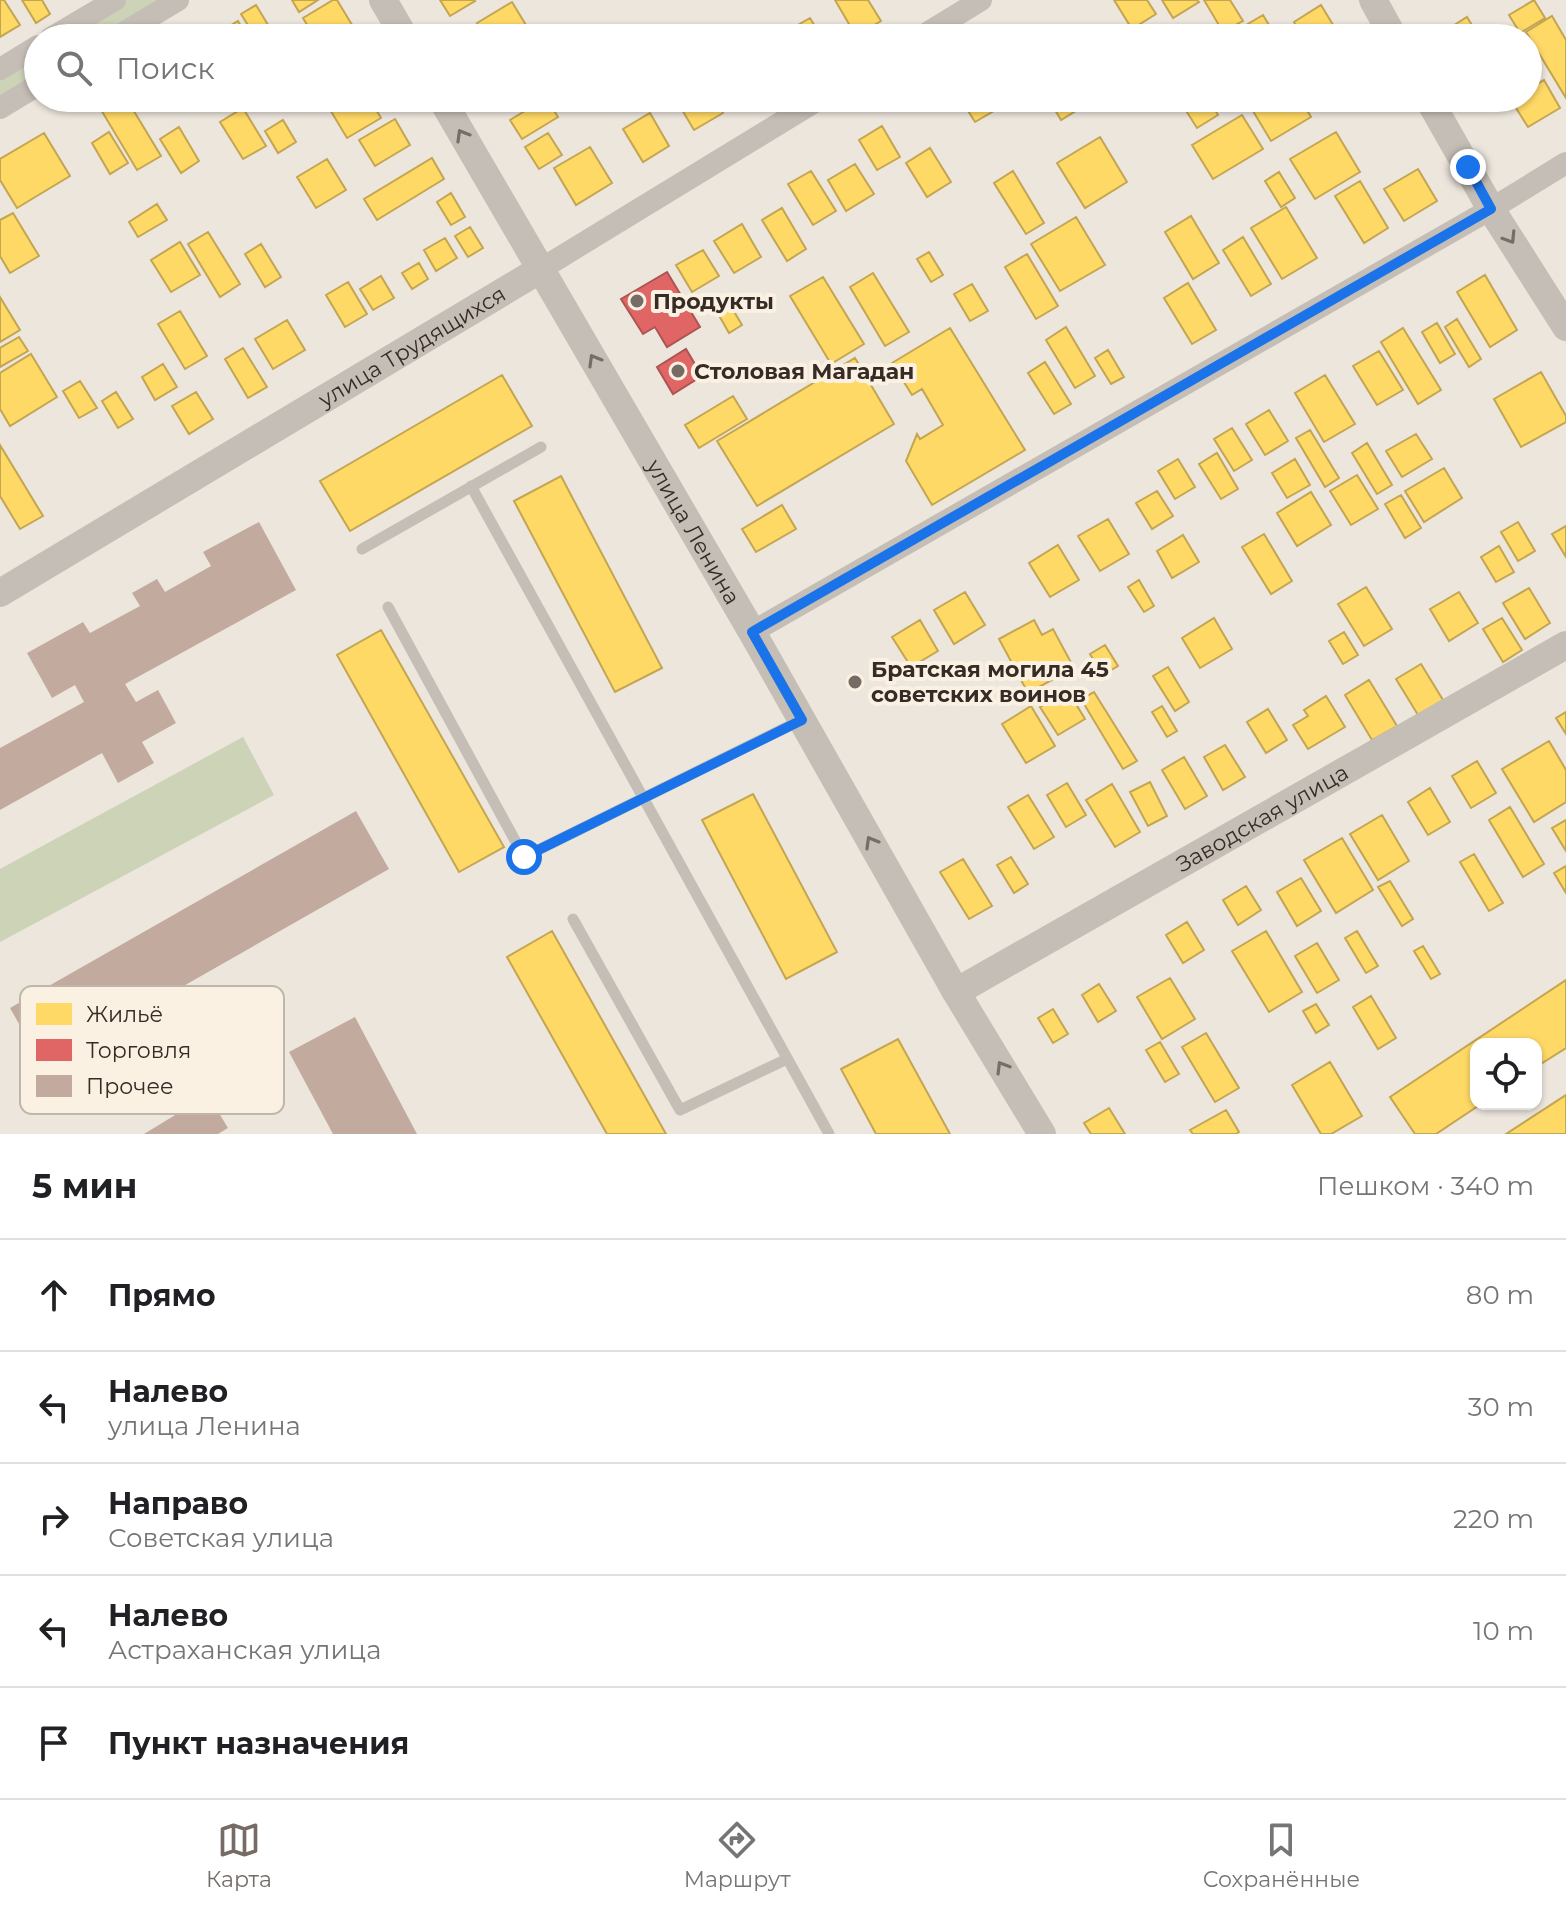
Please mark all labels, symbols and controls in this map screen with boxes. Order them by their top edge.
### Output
search box [24,24,1542,112]
icon: search [52,46,96,90]
text: Поиск [116,50,215,87]
one-way arrow [456,129,472,144]
route end [1450,149,1486,185]
one-way arrow [1500,229,1515,244]
street label: улица Трудящихся [313,280,511,414]
place label: Продукты [653,288,774,315]
marker: Продукты [628,292,646,310]
one-way arrow [588,354,604,368]
place label: Столовая Магадан [694,358,914,385]
marker: Столовая Магадан [669,362,687,380]
street label: улица Ленина [640,454,746,609]
place label: Братская могила 45 советских воинов [871,656,1109,708]
marker: Братская могила 45 советских воинов [846,673,864,691]
street label: Заводская улица [1171,759,1353,878]
one-way arrow [865,837,881,851]
route start [506,839,542,875]
legend [20,986,284,1114]
text: Жильё [86,1001,163,1028]
text: Торговля [86,1037,191,1064]
map controls [1470,1038,1542,1110]
button: locate [1470,1038,1542,1110]
one-way arrow [996,1061,1011,1076]
text: Прочее [86,1073,174,1100]
text: 5 мин [32,1165,137,1207]
text: Пешком · 340 m [1317,1170,1534,1202]
icon: ahead [32,1273,76,1317]
text: Прямо [108,1277,216,1314]
text: 80 m [1466,1279,1534,1311]
text: Налево [108,1373,228,1410]
icon: left [32,1385,76,1429]
text: 30 m [1468,1391,1534,1423]
text: улица Ленина [108,1410,301,1442]
text: Направо [108,1485,248,1522]
icon: right [32,1497,76,1541]
text: 220 m [1453,1503,1534,1535]
text: Советская улица [108,1522,334,1554]
text: Налево [108,1597,228,1634]
icon: left [32,1609,76,1653]
text: 10 m [1473,1615,1534,1647]
text: Астраханская улица [108,1634,381,1666]
icon: arrive [32,1721,76,1765]
text: Пункт назначения [108,1725,409,1762]
tab: Карта [206,1818,272,1893]
tab: Маршрут [684,1818,791,1893]
tab: Сохранённые [1203,1818,1360,1893]

